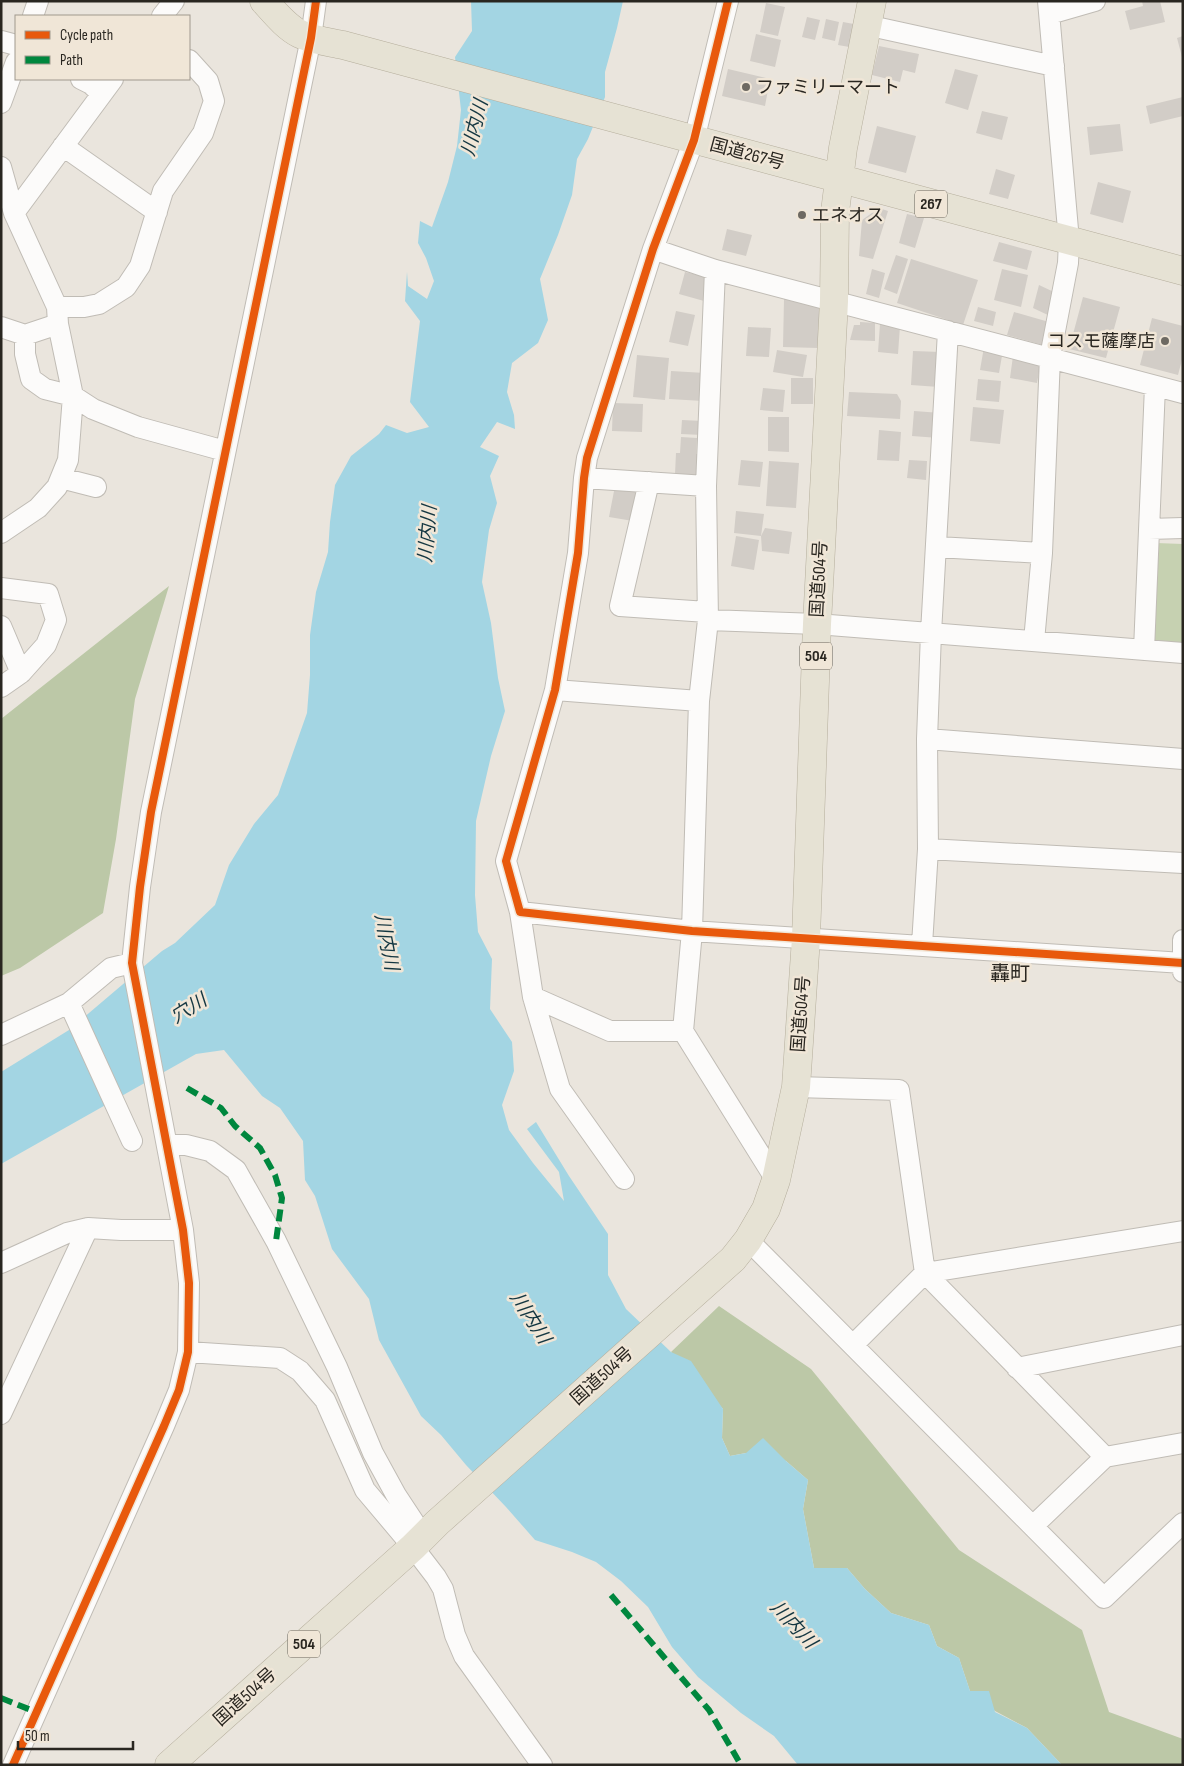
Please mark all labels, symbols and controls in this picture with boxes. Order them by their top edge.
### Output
legend [15,15,190,80]
text: Cycle path [60,26,113,45]
text: Path [60,51,83,70]
place label: ファミリーマート [756,77,900,98]
marker: ファミリーマート [740,81,752,93]
water label: 川内川 [457,96,494,158]
street label: 国道267号 [707,134,787,174]
road number: 267 [915,190,947,218]
place label: エネオス [812,205,884,226]
marker: エネオス [796,209,808,221]
place label: コスモ薩摩店 [1047,331,1155,352]
marker: コスモ薩摩店 [1159,335,1171,347]
water label: 川内川 [414,503,442,563]
street label: 国道504号 [807,540,831,618]
road number: 504 [800,642,832,669]
water label: 川内川 [369,912,403,974]
district label: 轟町 [990,962,1030,986]
street label: 国道504号 [788,975,814,1053]
water label: 穴川 [167,988,213,1029]
water label: 川内川 [505,1288,556,1350]
street label: 国道504号 [566,1343,638,1409]
water label: 川内川 [765,1596,822,1655]
road number: 504 [288,1630,320,1658]
street label: 国道504号 [209,1664,281,1730]
scale bar [18,1718,132,1750]
text: 50 m [25,1727,50,1746]

